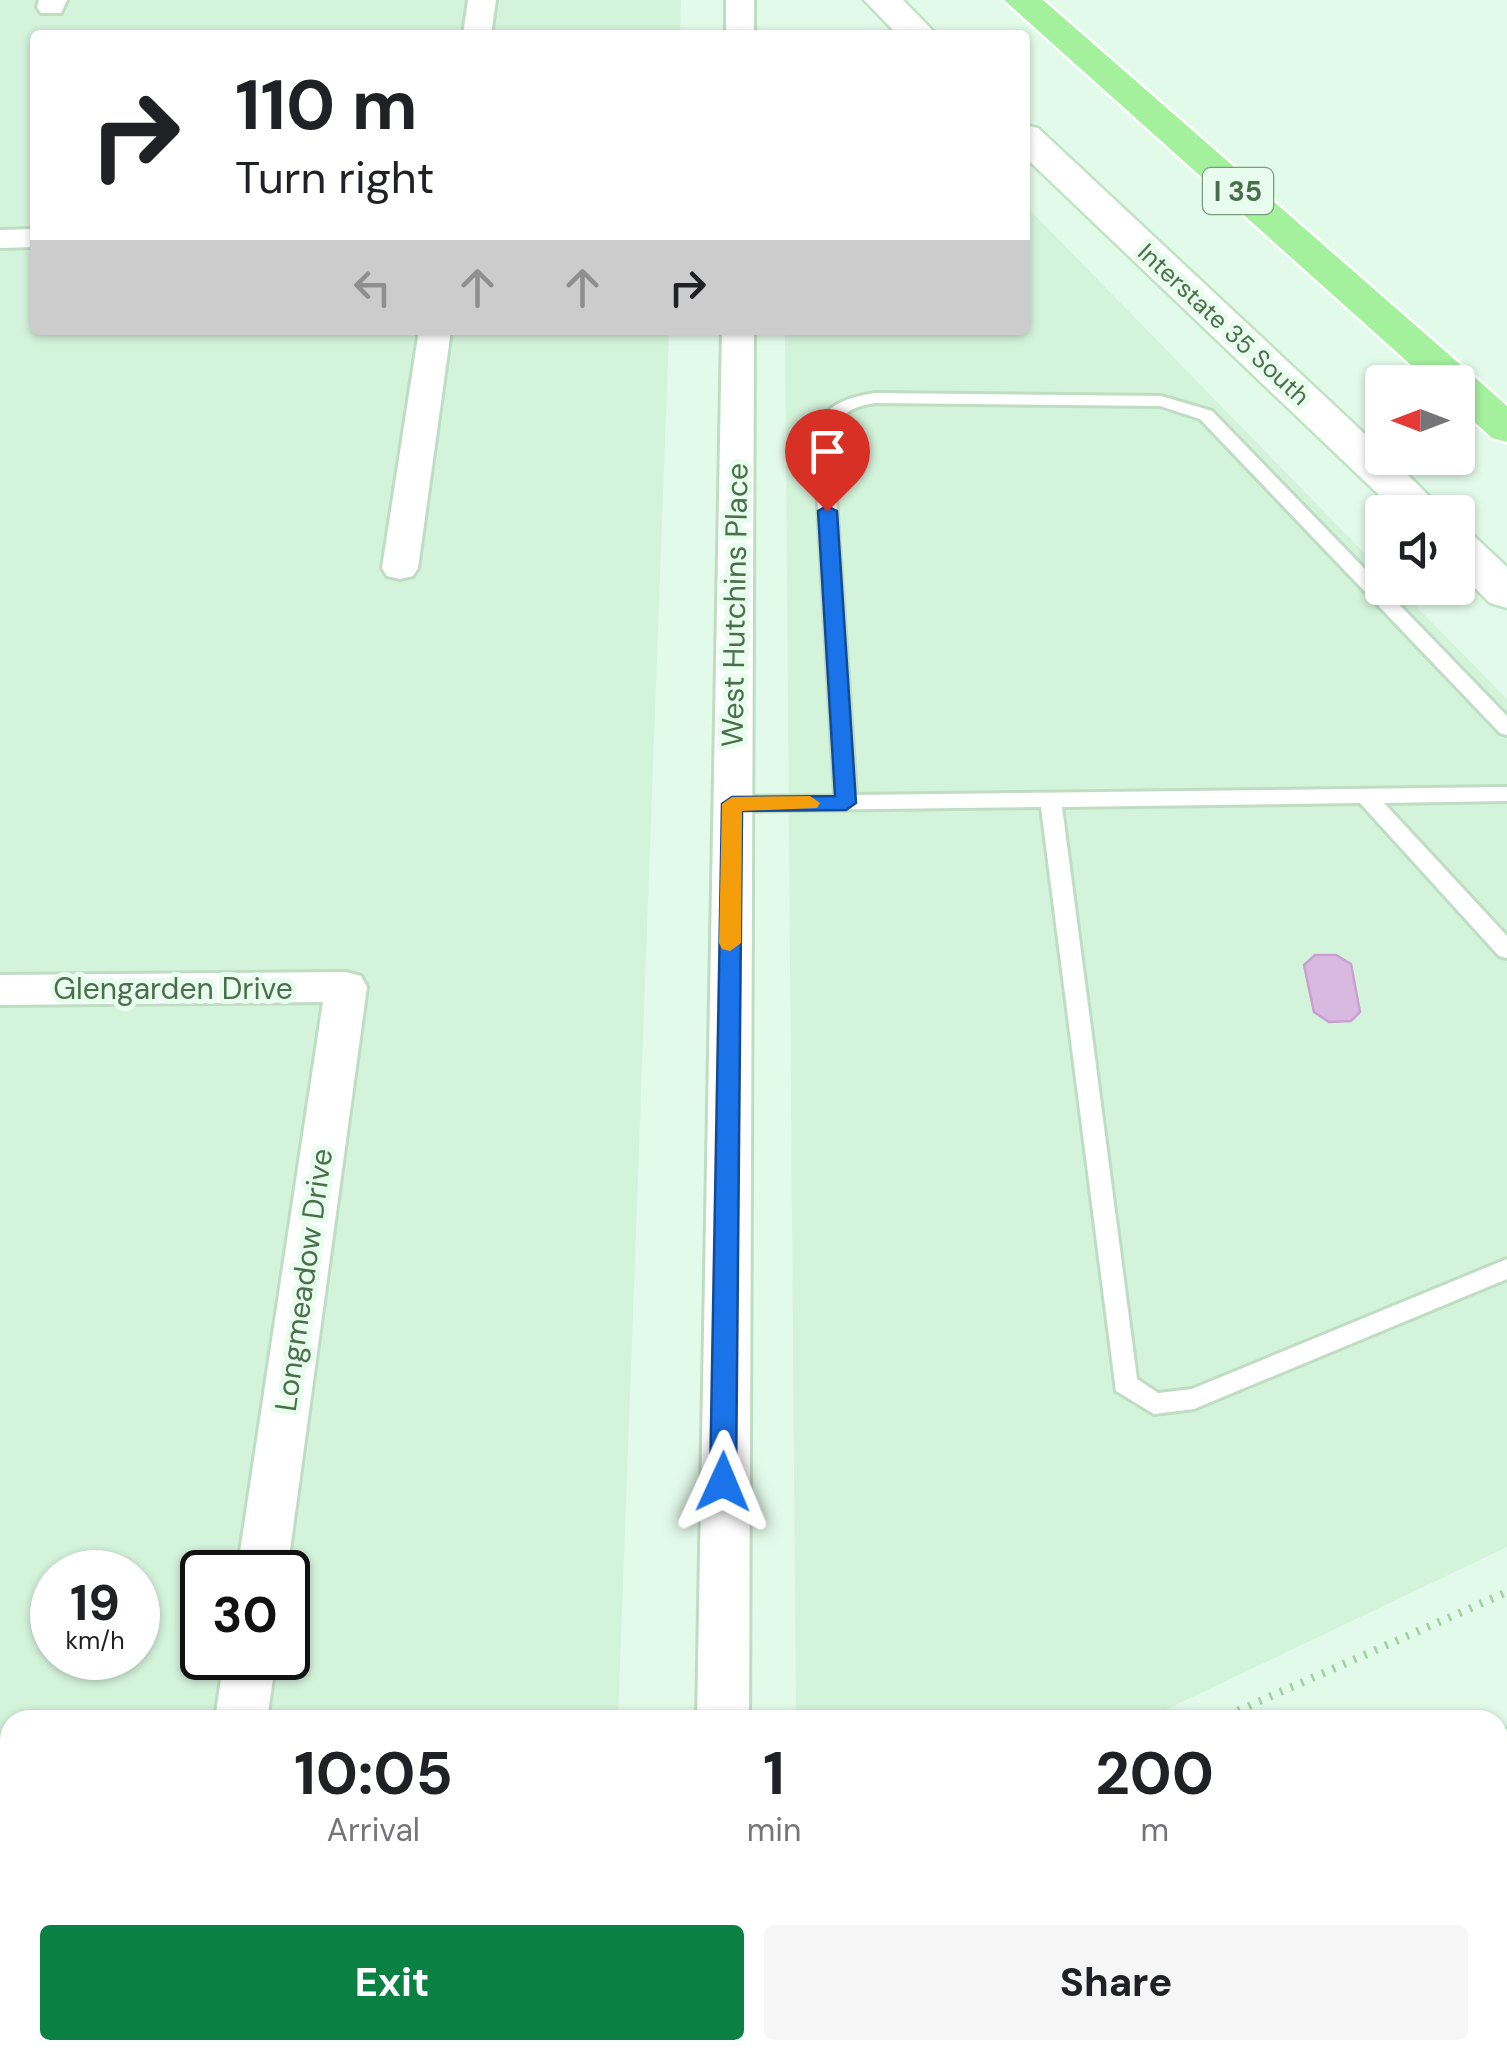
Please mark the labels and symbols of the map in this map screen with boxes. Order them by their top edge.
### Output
road number: I 35 [1203,168,1273,214]
street label: Interstate 35 South [1131,236,1316,412]
north arrow [1365,365,1475,475]
pin [785,409,870,512]
street label: West Hutchins Place [713,463,756,747]
street label: Glengarden Drive [53,969,293,1008]
street label: Longmeadow Drive [266,1146,341,1414]
position arrow [671,1430,775,1534]
speed limit sign: 30 [180,1550,310,1680]

